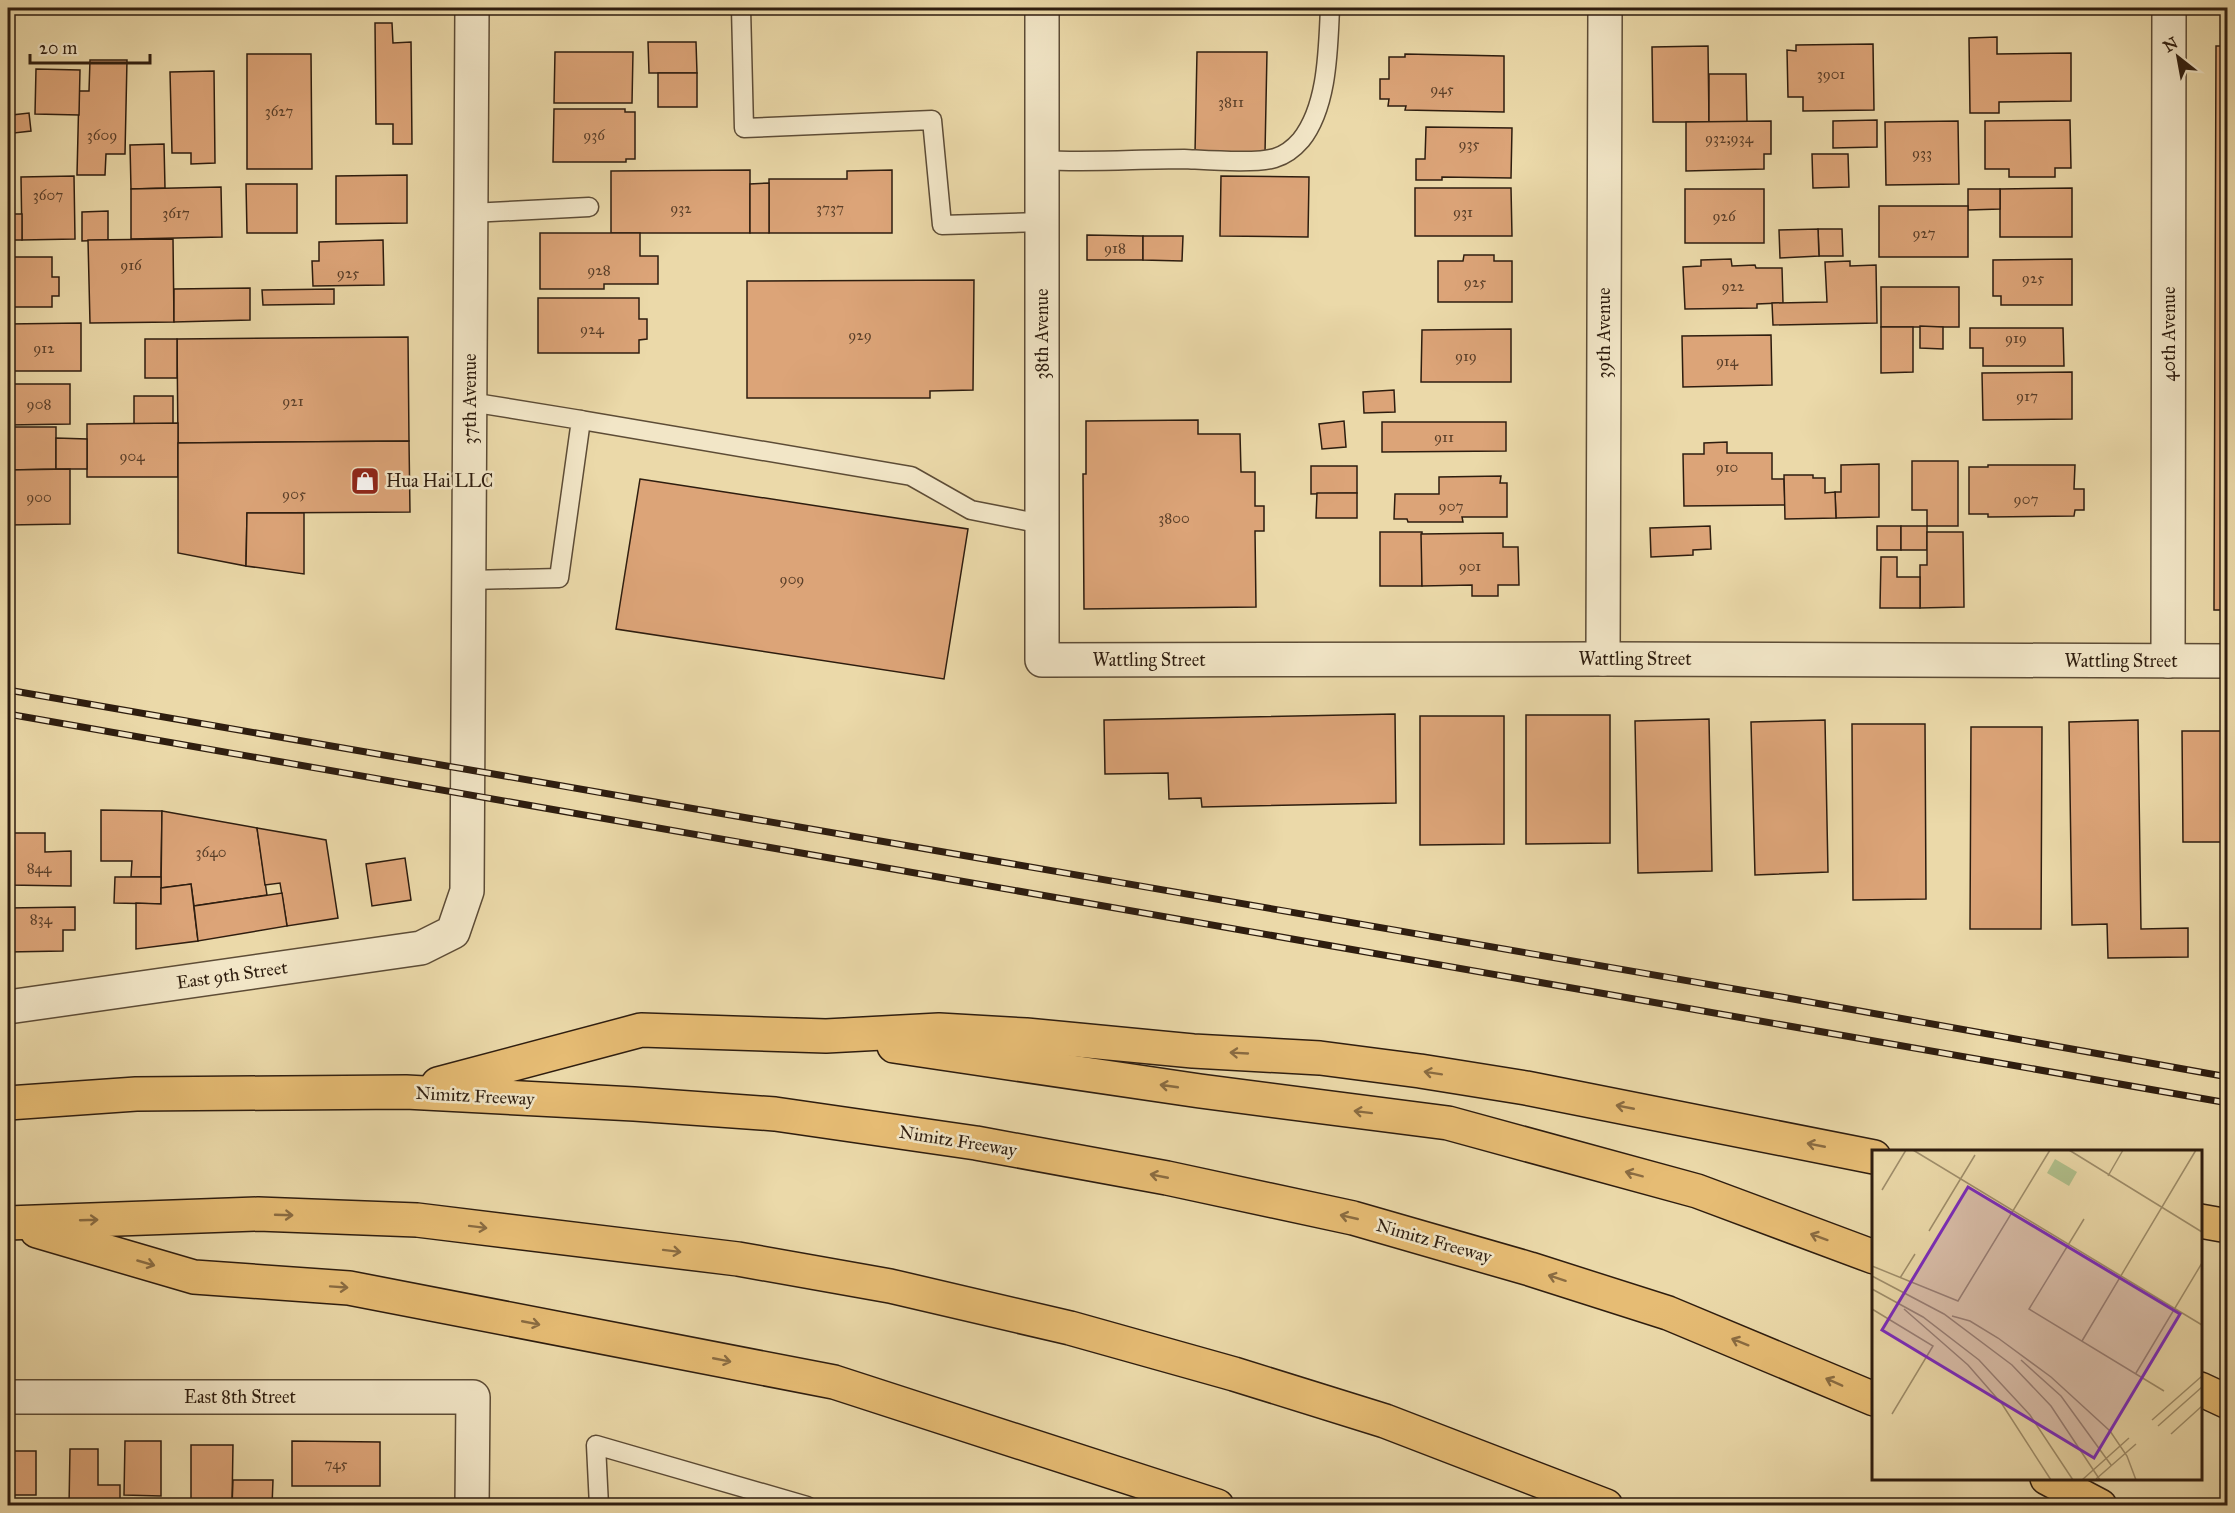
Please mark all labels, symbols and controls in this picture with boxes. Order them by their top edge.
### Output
scale bar [30,27,150,65]
north arrow [2148,27,2208,87]
text: N [2160,33,2182,56]
text: 20 m [39,37,77,59]
house number: 3901 [1817,65,1845,83]
house number: 945 [1430,80,1454,98]
house number: 3811 [1218,93,1244,111]
house number: 3627 [265,102,293,120]
house number: 3609 [87,126,117,144]
house number: 936 [583,126,606,144]
house number: 932;934 [1705,129,1754,147]
house number: 935 [1458,135,1480,153]
house number: 933 [1912,144,1932,162]
house number: 3607 [33,186,63,204]
house number: 932 [670,199,692,217]
house number: 3737 [816,199,844,217]
house number: 931 [1453,203,1473,221]
house number: 3617 [162,204,190,222]
house number: 926 [1712,207,1737,225]
house number: 927 [1912,224,1936,242]
house number: 918 [1104,239,1126,257]
house number: 916 [120,256,143,274]
house number: 928 [587,261,611,279]
house number: 925 [337,264,359,282]
house number: 925 [2022,269,2044,287]
house number: 925 [1464,273,1486,291]
house number: 922 [1722,277,1745,295]
street label: 39th Avenue [1593,287,1615,379]
street label: 40th Avenue [2158,287,2180,381]
street label: 38th Avenue [1031,288,1053,380]
house number: 924 [580,320,605,338]
house number: 929 [848,326,872,344]
house number: 919 [2005,329,2027,347]
house number: 912 [33,339,55,357]
house number: 919 [1455,347,1477,365]
house number: 914 [1716,352,1739,370]
street label: 37th Avenue [459,353,481,445]
house number: 917 [2016,387,2038,405]
house number: 921 [282,392,304,410]
house number: 908 [27,395,51,413]
house number: 911 [1434,428,1454,446]
house number: 904 [119,447,145,465]
house number: 910 [1716,458,1738,476]
shop icon: Hua Hai LLC [349,465,381,497]
place label: Hua Hai LLC [386,470,493,492]
house number: 905 [282,485,306,503]
house number: 900 [26,488,52,506]
house number: 907 [2014,490,2038,508]
house number: 907 [1439,497,1463,515]
house number: 3800 [1158,509,1190,527]
house number: 901 [1459,557,1481,575]
house number: 909 [780,570,804,588]
street label: Wattling Street [1578,648,1692,671]
street label: Wattling Street [1092,649,1206,672]
street label: Wattling Street [2064,650,2178,673]
house number: 3640 [196,843,226,861]
house number: 844 [27,859,52,877]
house number: 834 [30,910,53,928]
street label: East 9th Street [175,956,290,994]
one-way arrow [1230,1048,1250,1059]
one-way arrow [1424,1067,1443,1078]
one-way arrow [1160,1081,1180,1092]
street label: Nimitz Freeway [415,1082,536,1110]
one-way arrow [1615,1101,1634,1113]
one-way arrow [1353,1107,1373,1118]
street label: Nimitz Freeway [897,1121,1019,1161]
one-way arrow [1807,1139,1826,1150]
inset map [1872,1150,2202,1480]
one-way arrow [1625,1168,1644,1179]
one-way arrow [1149,1171,1169,1182]
one-way arrow [273,1209,293,1220]
one-way arrow [1340,1211,1359,1223]
one-way arrow [79,1214,98,1226]
street label: Nimitz Freeway [1374,1214,1495,1268]
one-way arrow [468,1222,488,1233]
one-way arrow [1810,1230,1829,1241]
one-way arrow [661,1246,681,1257]
one-way arrow [136,1258,155,1269]
one-way arrow [1548,1271,1567,1282]
one-way arrow [328,1282,348,1293]
one-way arrow [520,1318,540,1329]
one-way arrow [1732,1336,1750,1347]
one-way arrow [712,1355,731,1366]
one-way arrow [1825,1375,1843,1386]
street label: East 8th Street [184,1386,297,1408]
house number: 745 [325,1455,348,1473]

